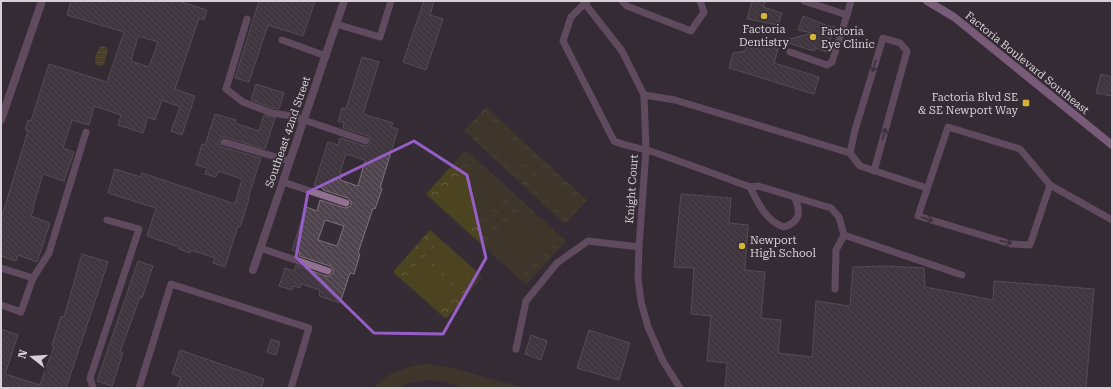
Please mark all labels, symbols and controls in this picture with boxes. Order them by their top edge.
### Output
street label: Factoria Boulevard Southeast [963,9,1091,117]
marker: Factoria Dentistry [759,11,769,21]
place label: Factoria Dentistry [739,23,789,49]
place label: Factoria Eye Clinic [821,25,875,51]
marker: Factoria Eye Clinic [808,32,818,42]
one-way arrow [870,59,877,72]
street label: Southeast 42nd Street [263,75,313,189]
place label: Factoria Blvd SE & SE Newport Way [918,91,1018,117]
marker: Factoria Blvd SE & SE Newport Way [1021,98,1031,108]
one-way arrow [881,127,889,140]
street label: Knight Court [623,154,641,224]
one-way arrow [920,216,933,223]
place label: Newport High School [750,234,817,260]
one-way arrow [999,239,1012,246]
marker: Newport High School [737,241,747,251]
north arrow [12,337,52,377]
text: N [15,348,31,360]

